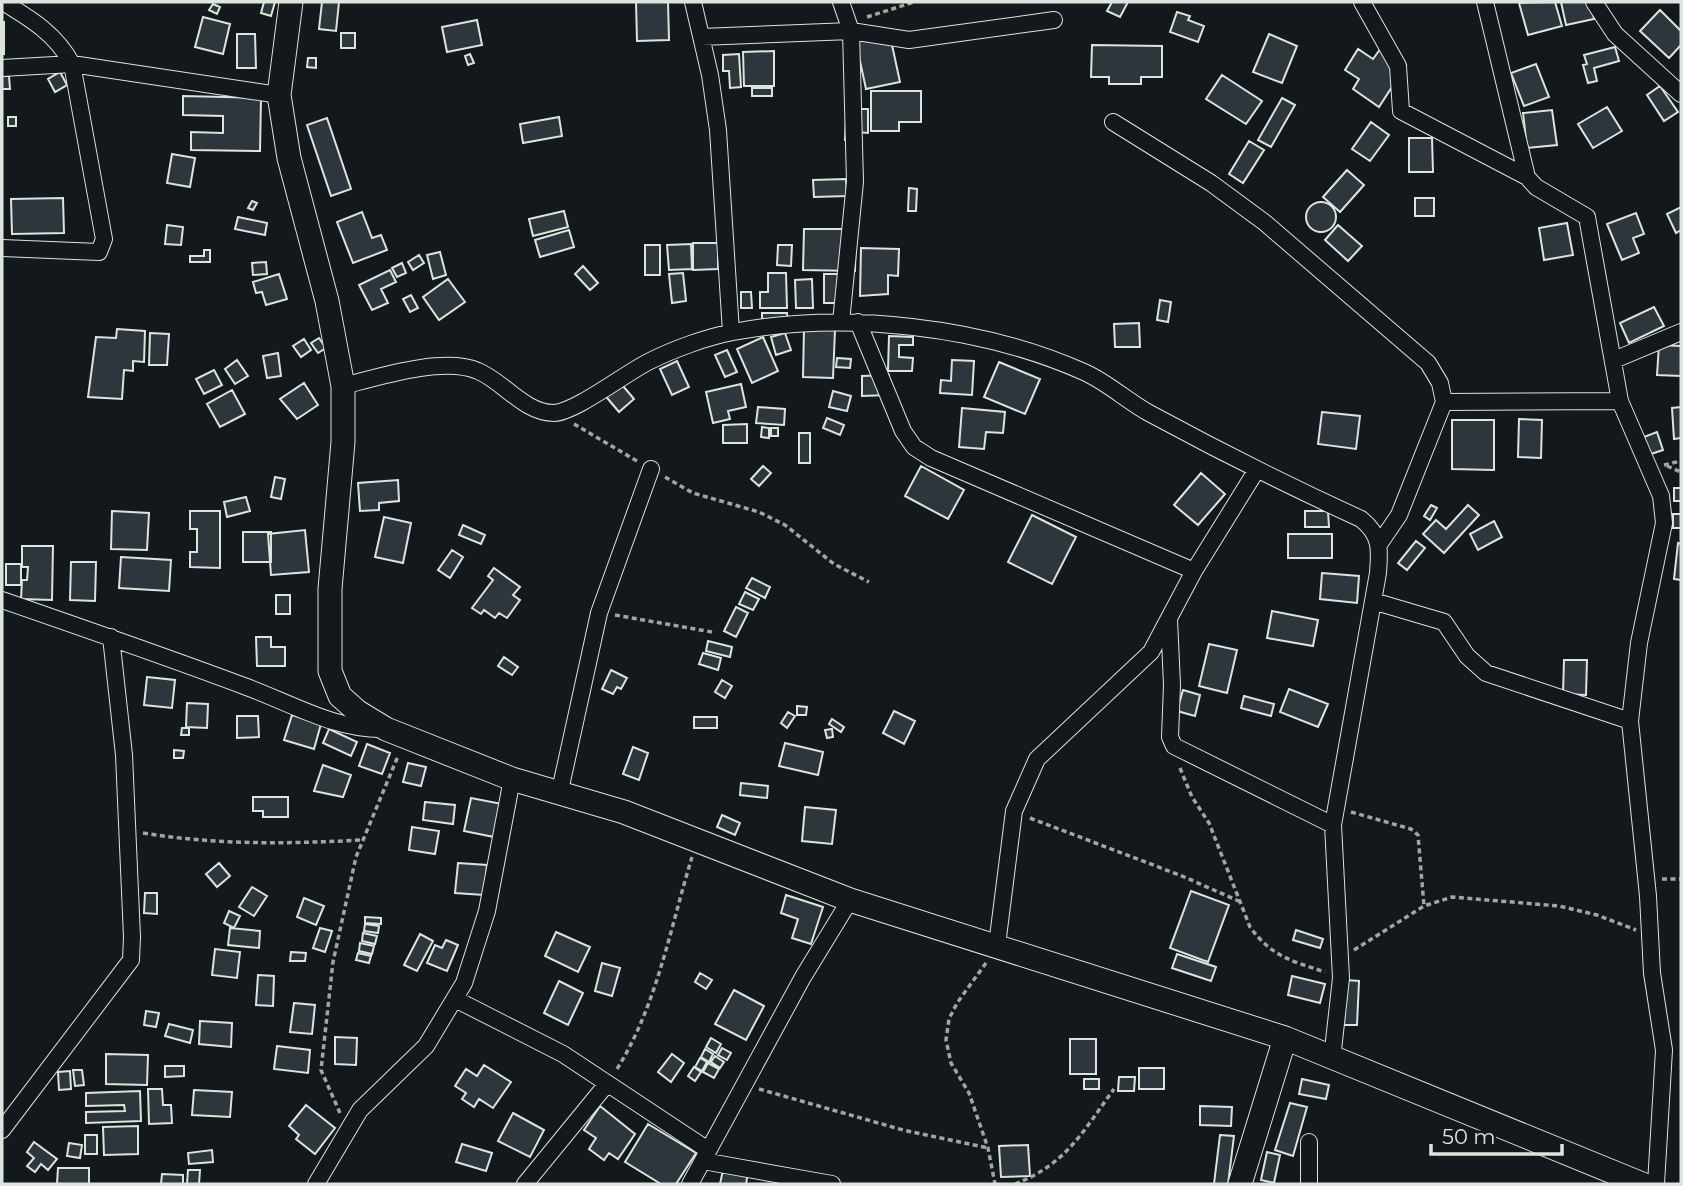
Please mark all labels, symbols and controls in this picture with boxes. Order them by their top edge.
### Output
scale bar [1431,1112,1562,1156]
text: 50 m [1442,1124,1496,1149]

